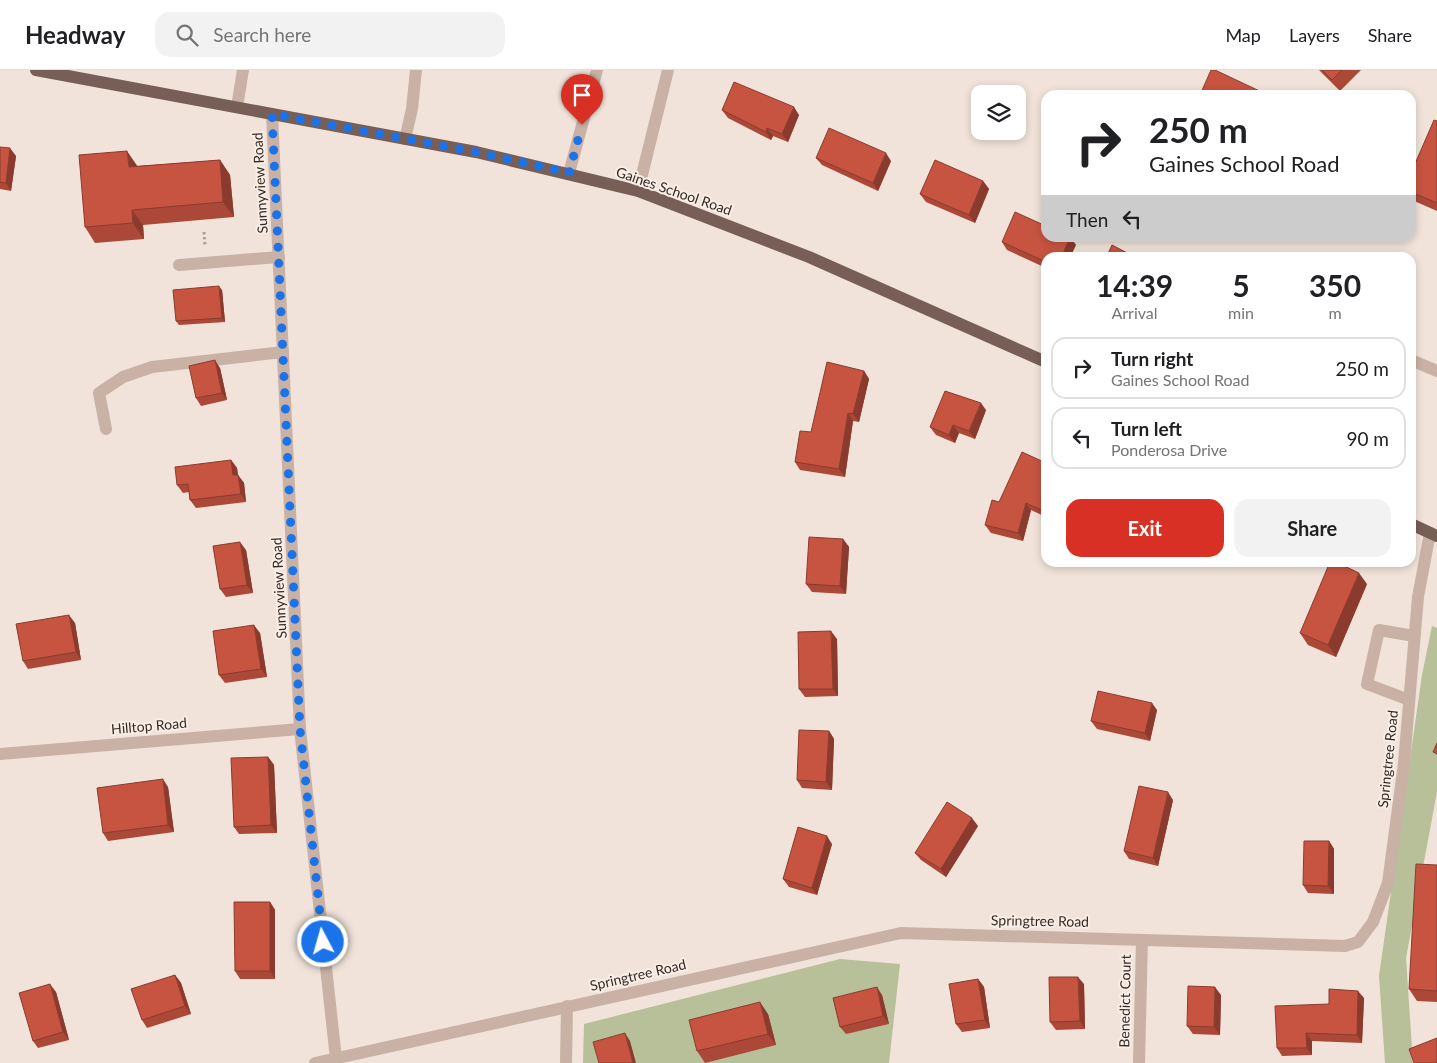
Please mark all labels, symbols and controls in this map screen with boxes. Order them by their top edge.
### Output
search box [155,12,505,57]
text: Headway [25,20,125,49]
icon: search [173,21,201,49]
text: Search here [213,23,311,46]
text: Map [1225,24,1261,46]
text: Layers [1289,24,1340,46]
text: Share [1368,24,1412,46]
pin [561,74,603,125]
icon: arrive [568,81,596,109]
map controls [971,85,1026,140]
button: layers [971,85,1026,140]
text: 250 m [1149,108,1248,150]
icon: right [1066,110,1131,175]
street label: Sunnyview Road [248,132,271,234]
text: Gaines School Road [1149,150,1340,177]
street label: Gaines School Road [614,163,734,218]
icon: left [1118,205,1146,233]
text: Then [1066,208,1108,231]
text: 14:39 [1096,267,1173,303]
text: 5 [1232,267,1250,303]
text: 350 [1309,267,1361,303]
text: Arrival [1111,303,1158,322]
text: min [1228,303,1254,322]
text: m [1328,303,1342,322]
text: Turn right [1111,347,1193,370]
icon: right [1068,354,1096,382]
text: 250 m [1335,357,1389,380]
text: Gaines School Road [1111,370,1250,389]
text: Turn left [1111,417,1182,440]
icon: left [1068,424,1096,452]
text: 90 m [1346,427,1389,450]
text: Ponderosa Drive [1111,440,1227,459]
button: Exit [1066,499,1224,557]
button: Share [1234,499,1391,557]
street label: Sunnyview Road [267,537,290,639]
street label: Springtree Road [1374,709,1401,809]
street label: Hilltop Road [110,714,188,737]
street label: Springtree Road [991,911,1089,930]
position arrow [296,915,348,967]
street label: Benedict Court [1115,954,1134,1048]
street label: Springtree Road [588,955,688,994]

